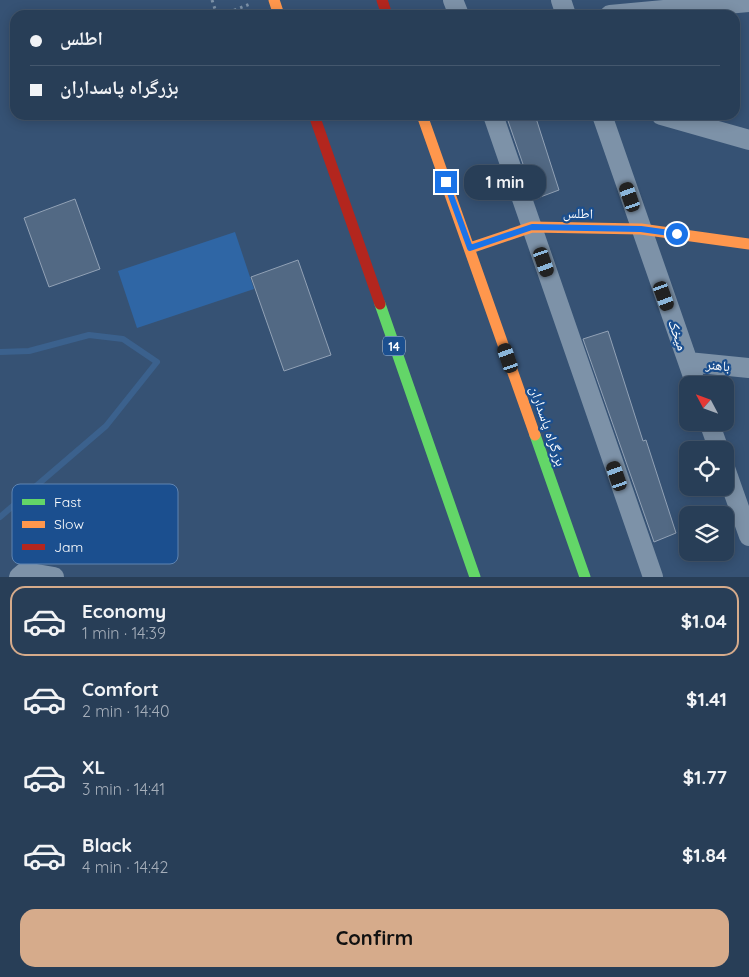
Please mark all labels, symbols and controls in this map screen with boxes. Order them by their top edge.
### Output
text: اطلس [60,26,103,50]
text: بزرگراه پاسداران [60,75,179,99]
callout: 1 min [464,164,546,200]
route end [435,171,457,193]
text: 1 min [486,172,524,192]
car [618,180,641,214]
street label: اطلس [563,203,593,223]
route start [666,223,688,245]
car [532,245,555,279]
car [651,279,676,313]
street label: میخک [664,317,692,353]
road number: 14 [383,336,405,356]
car [496,341,519,375]
street label: باهنر [704,355,731,375]
north arrow [679,376,734,431]
map controls [679,376,734,561]
street label: بزرگراه پاسداران [526,383,570,469]
button: locate [679,441,734,496]
car [605,459,628,493]
legend [12,484,178,564]
text: Fast [54,493,82,511]
button: layers [679,506,734,561]
text: Slow [54,515,84,533]
text: Jam [54,538,83,556]
icon: car [22,599,67,644]
text: Economy [82,599,166,623]
text: $1.04 [681,609,727,633]
text: 1 min · 14:39 [82,623,166,643]
icon: car [22,677,67,722]
text: Comfort [82,677,159,701]
text: $1.41 [686,687,727,711]
text: 2 min · 14:40 [82,701,169,721]
icon: car [22,755,67,800]
text: XL [82,755,105,779]
text: $1.77 [683,765,727,789]
text: 3 min · 14:41 [82,779,165,799]
icon: car [22,833,67,878]
text: Black [82,833,132,857]
text: $1.84 [682,843,727,867]
text: 4 min · 14:42 [82,857,168,877]
button: Confirm [20,909,729,967]

